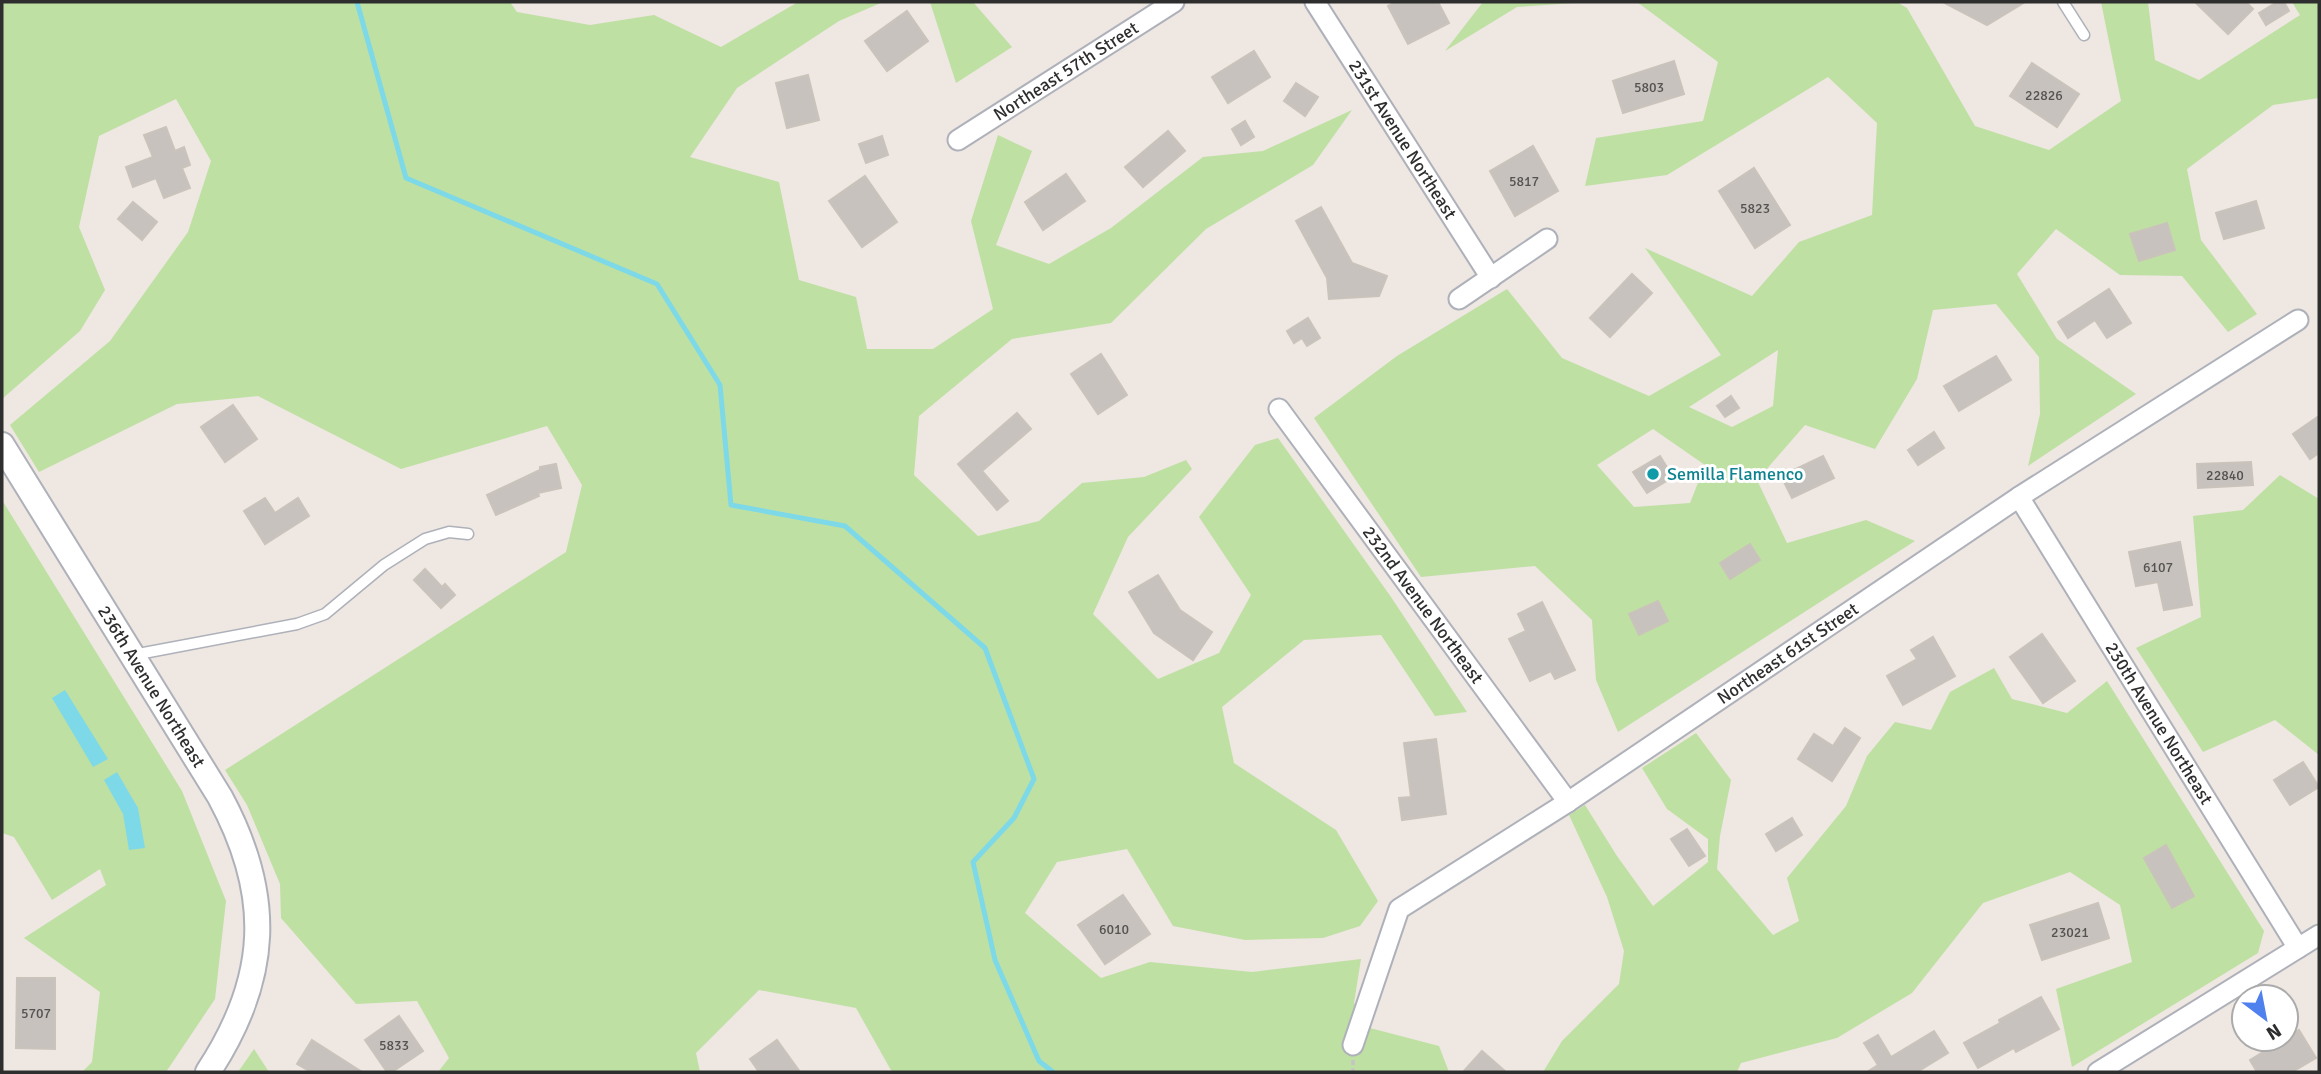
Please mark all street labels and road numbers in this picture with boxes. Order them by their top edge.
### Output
street label: Northeast 57th Street [989,17,1142,125]
street label: 231st Avenue Northeast [1344,56,1462,223]
street label: 232nd Avenue Northeast [1358,522,1488,688]
street label: Northeast 61st Street [1713,598,1863,709]
street label: 236th Avenue Northeast [93,601,210,772]
street label: 230th Avenue Northeast [2100,638,2217,808]

